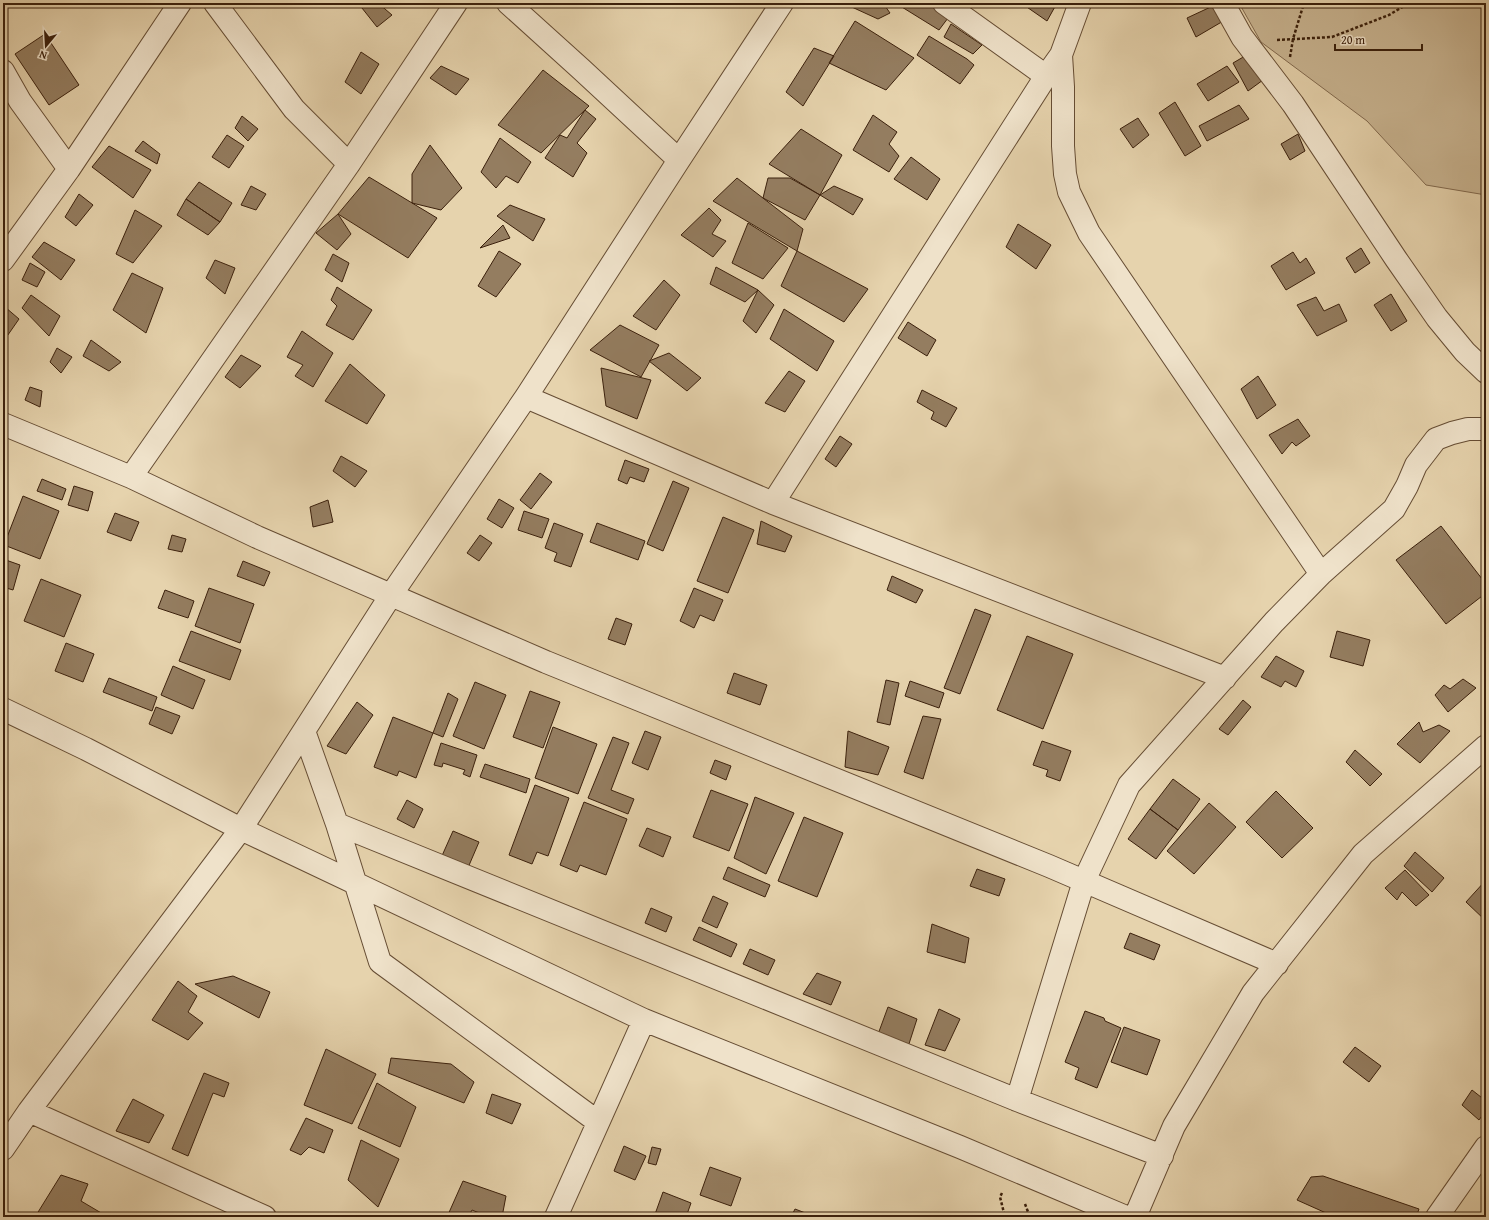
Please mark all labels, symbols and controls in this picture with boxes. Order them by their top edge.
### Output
north arrow [26,26,66,66]
scale bar [1335,26,1422,52]
text: 20 m [1341,31,1365,48]
text: N [36,47,49,64]

